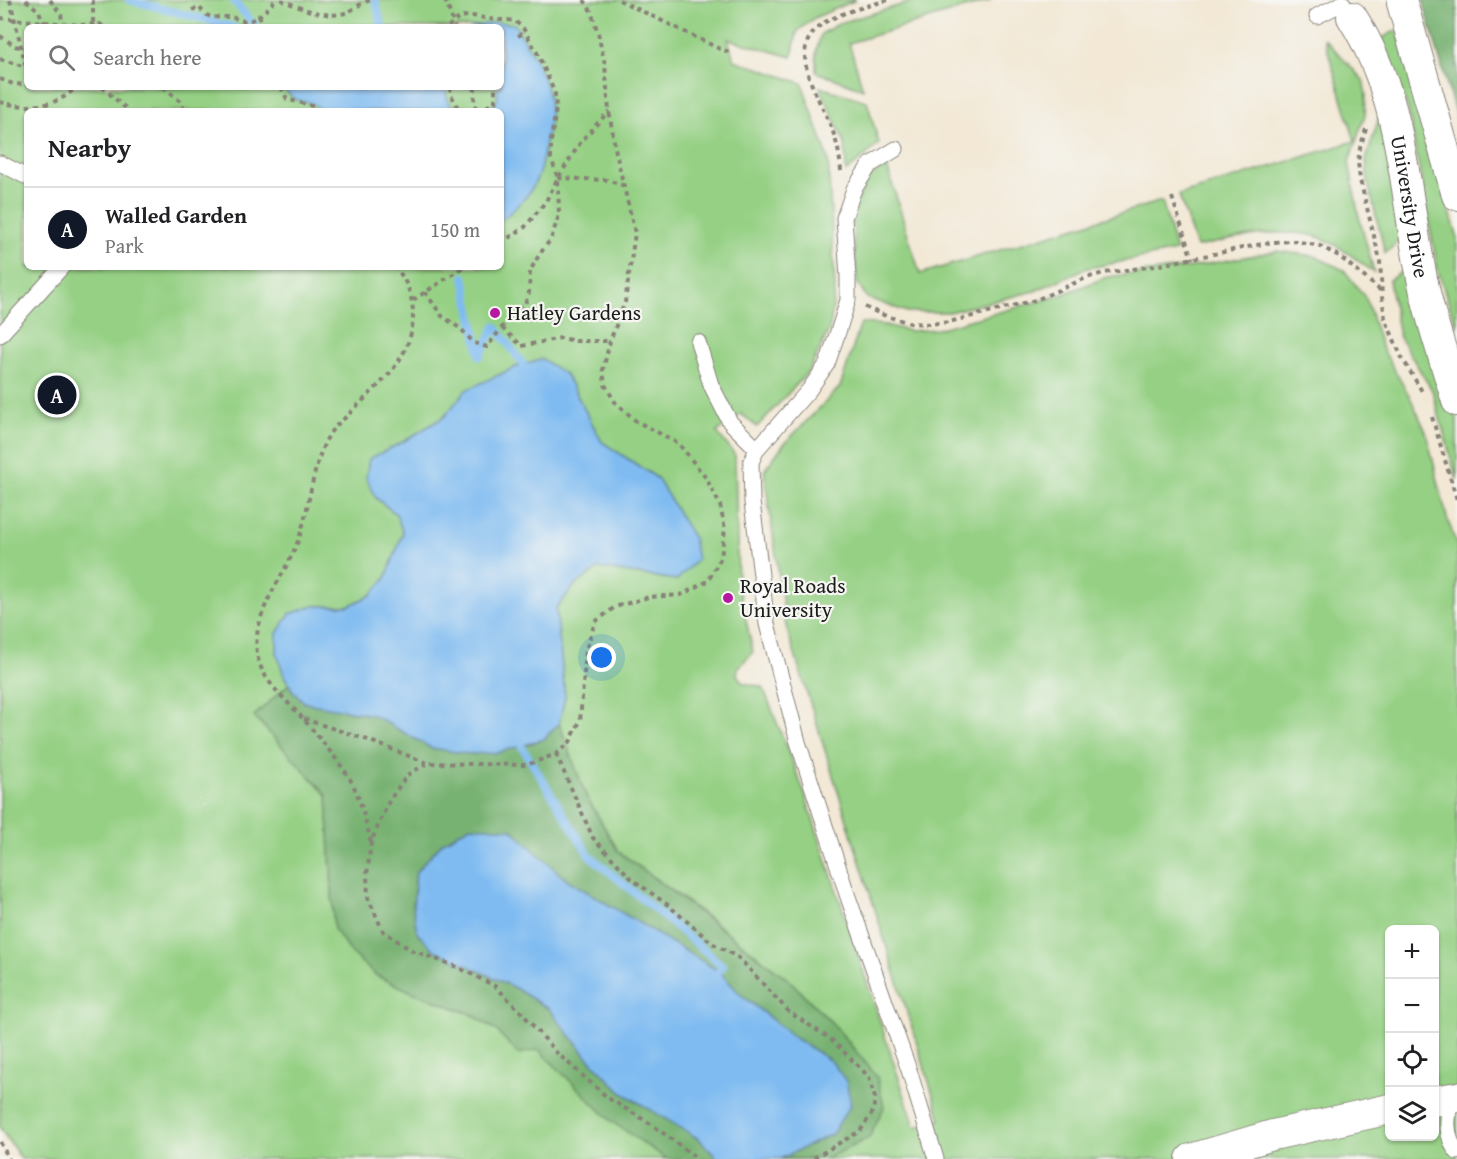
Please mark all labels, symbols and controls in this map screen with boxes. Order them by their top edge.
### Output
search box [24,24,504,90]
icon: search [45,41,78,74]
text: Search here [93,41,202,73]
text: Nearby [48,128,131,167]
street label: University Drive [1383,133,1438,281]
text: Walled Garden [105,199,247,231]
text: A [61,215,74,244]
text: 150 m [430,215,480,244]
text: Park [105,231,144,260]
place label: Hatley Gardens [507,297,641,328]
marker: Hatley Gardens [488,306,502,320]
pin: A [38,372,76,418]
place label: Royal Roads University [740,570,846,625]
marker: Royal Roads University [721,591,735,605]
your location [587,643,616,672]
map controls [1385,925,1439,1141]
button: + [1385,925,1439,979]
button: − [1385,979,1439,1033]
button: locate [1385,1033,1439,1087]
button: layers [1385,1087,1439,1141]

